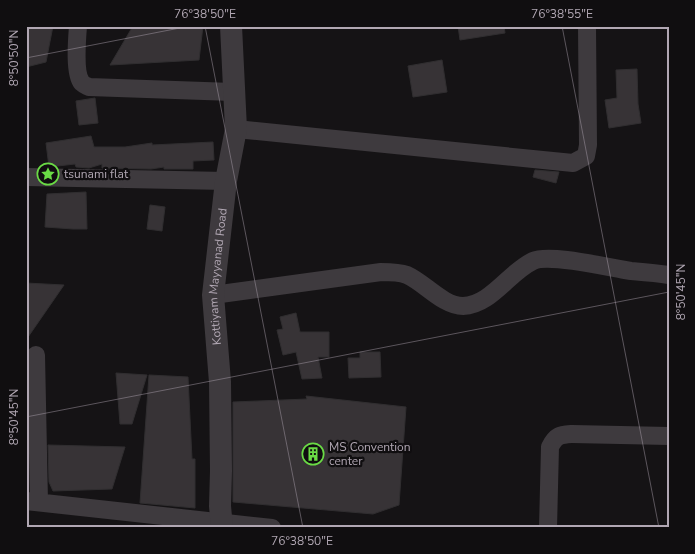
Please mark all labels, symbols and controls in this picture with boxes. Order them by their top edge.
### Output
text: 76°38'50"E [174,6,236,22]
text: 76°38'55"E [531,6,593,22]
text: 8°50'50"N [6,30,22,86]
place icon: tsunami flat [36,162,60,186]
place label: tsunami flat [64,166,129,182]
street label: Kottiyam Mayyanad Road [205,207,231,346]
text: 8°50'45"N [673,264,689,320]
text: 8°50'45"N [6,389,22,445]
place label: MS Convention center [329,439,411,469]
building icon: MS Convention center [301,442,325,466]
text: 76°38'50"E [271,533,333,549]

